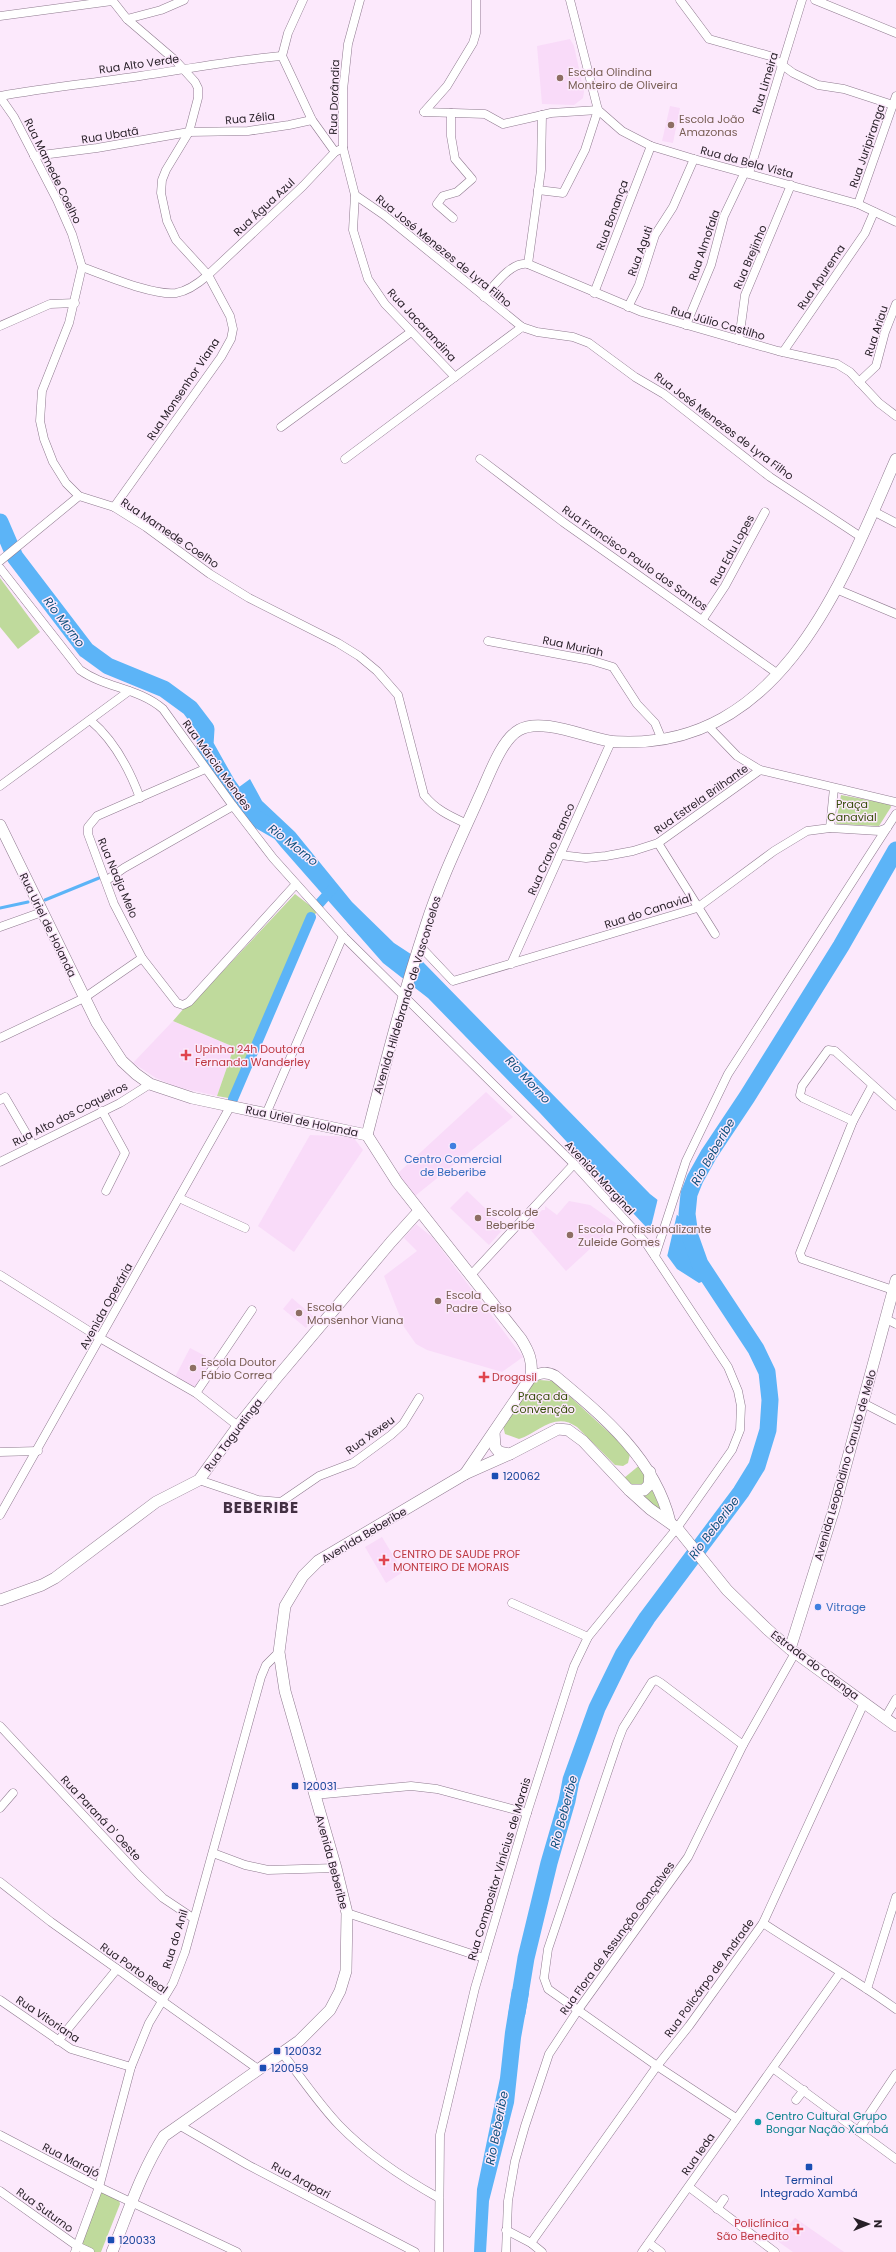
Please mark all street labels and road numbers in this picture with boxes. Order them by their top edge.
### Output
street label: Rua Alto Verde [98,50,180,78]
street label: Rua Limeira [748,50,782,116]
street label: Rua Dorândia [325,59,343,135]
street label: Rua Juripiranga [845,102,889,190]
street label: Rua Zélia [225,108,275,128]
street label: Rua Mamede Coelho [20,116,86,226]
street label: Rua Ubatã [80,123,140,147]
street label: Rua da Bela Vista [699,142,795,182]
street label: Rua Água Azul [230,174,298,240]
street label: Rua Bonança [592,178,632,252]
street label: Rua José Menezes de Lyra Filho [373,191,515,311]
street label: Rua Almofala [684,208,724,282]
street label: Rua Brejinho [729,222,771,292]
street label: Rua Aguti [623,223,657,278]
street label: Rua Apurema [793,241,849,313]
street label: Rua Jacarandina [384,285,460,365]
street label: Rua Júlio Castilho [669,302,767,344]
street label: Rua Ariau [860,303,892,359]
street label: Rua Monsenhor Viana [143,335,223,443]
street label: Rua José Menezes de Lyra Filho [651,368,797,484]
street label: Rua Mamede Coelho [118,494,222,572]
street label: Rua Francisco Paulo dos Santos [559,501,711,615]
street label: Rua Edu Lopes [706,511,758,588]
street label: Rua Muriah [541,632,605,660]
street label: Rua Márcia Mendes [179,717,255,814]
street label: Rua Estrela Brilhante [651,760,752,838]
street label: Rua Cravo Branco [523,800,579,898]
street label: Rua Nadja Melo [94,835,142,921]
street label: Rua Uriel de Holanda [16,870,80,980]
street label: Rua do Canavial [602,889,694,933]
street label: Avenida Hildebrando de Vasconcelos [369,894,445,1096]
street label: Rua Alto dos Coqueiros [9,1078,131,1150]
street label: Rua Uriel de Holanda [244,1101,360,1141]
street label: Avenida Marginal [561,1137,639,1219]
street label: Avenida Operária [76,1260,136,1352]
street label: Avenida Leopoldino Canuto de Melo [810,1368,880,1562]
street label: Rua Taguatinga [200,1395,266,1475]
street label: Rua Xexeu [342,1412,398,1458]
street label: Avenida Beberibe [318,1503,410,1567]
street label: Estrada do Caenga [768,1626,862,1704]
street label: Rua Paraná D' Oeste [57,1772,145,1864]
street label: Rua Compositor Vinícius de Morais [463,1775,535,1963]
street label: Avenida Beberibe [312,1813,352,1911]
street label: Rua Flora de Assunção Gonçalves [556,1858,678,2018]
street label: Rua do Anil [158,1907,192,1971]
street label: Rua Policárpo de Andrade [660,1915,758,2041]
street label: Rua Porto Real [97,1939,171,1997]
street label: Rua Vitoriana [13,1992,83,2046]
street label: Rua Ieda [678,2130,718,2178]
street label: Rua Marajó [40,2139,102,2181]
street label: Rua Arapari [269,2158,334,2202]
street label: Rua Suturno [13,2184,77,2236]

